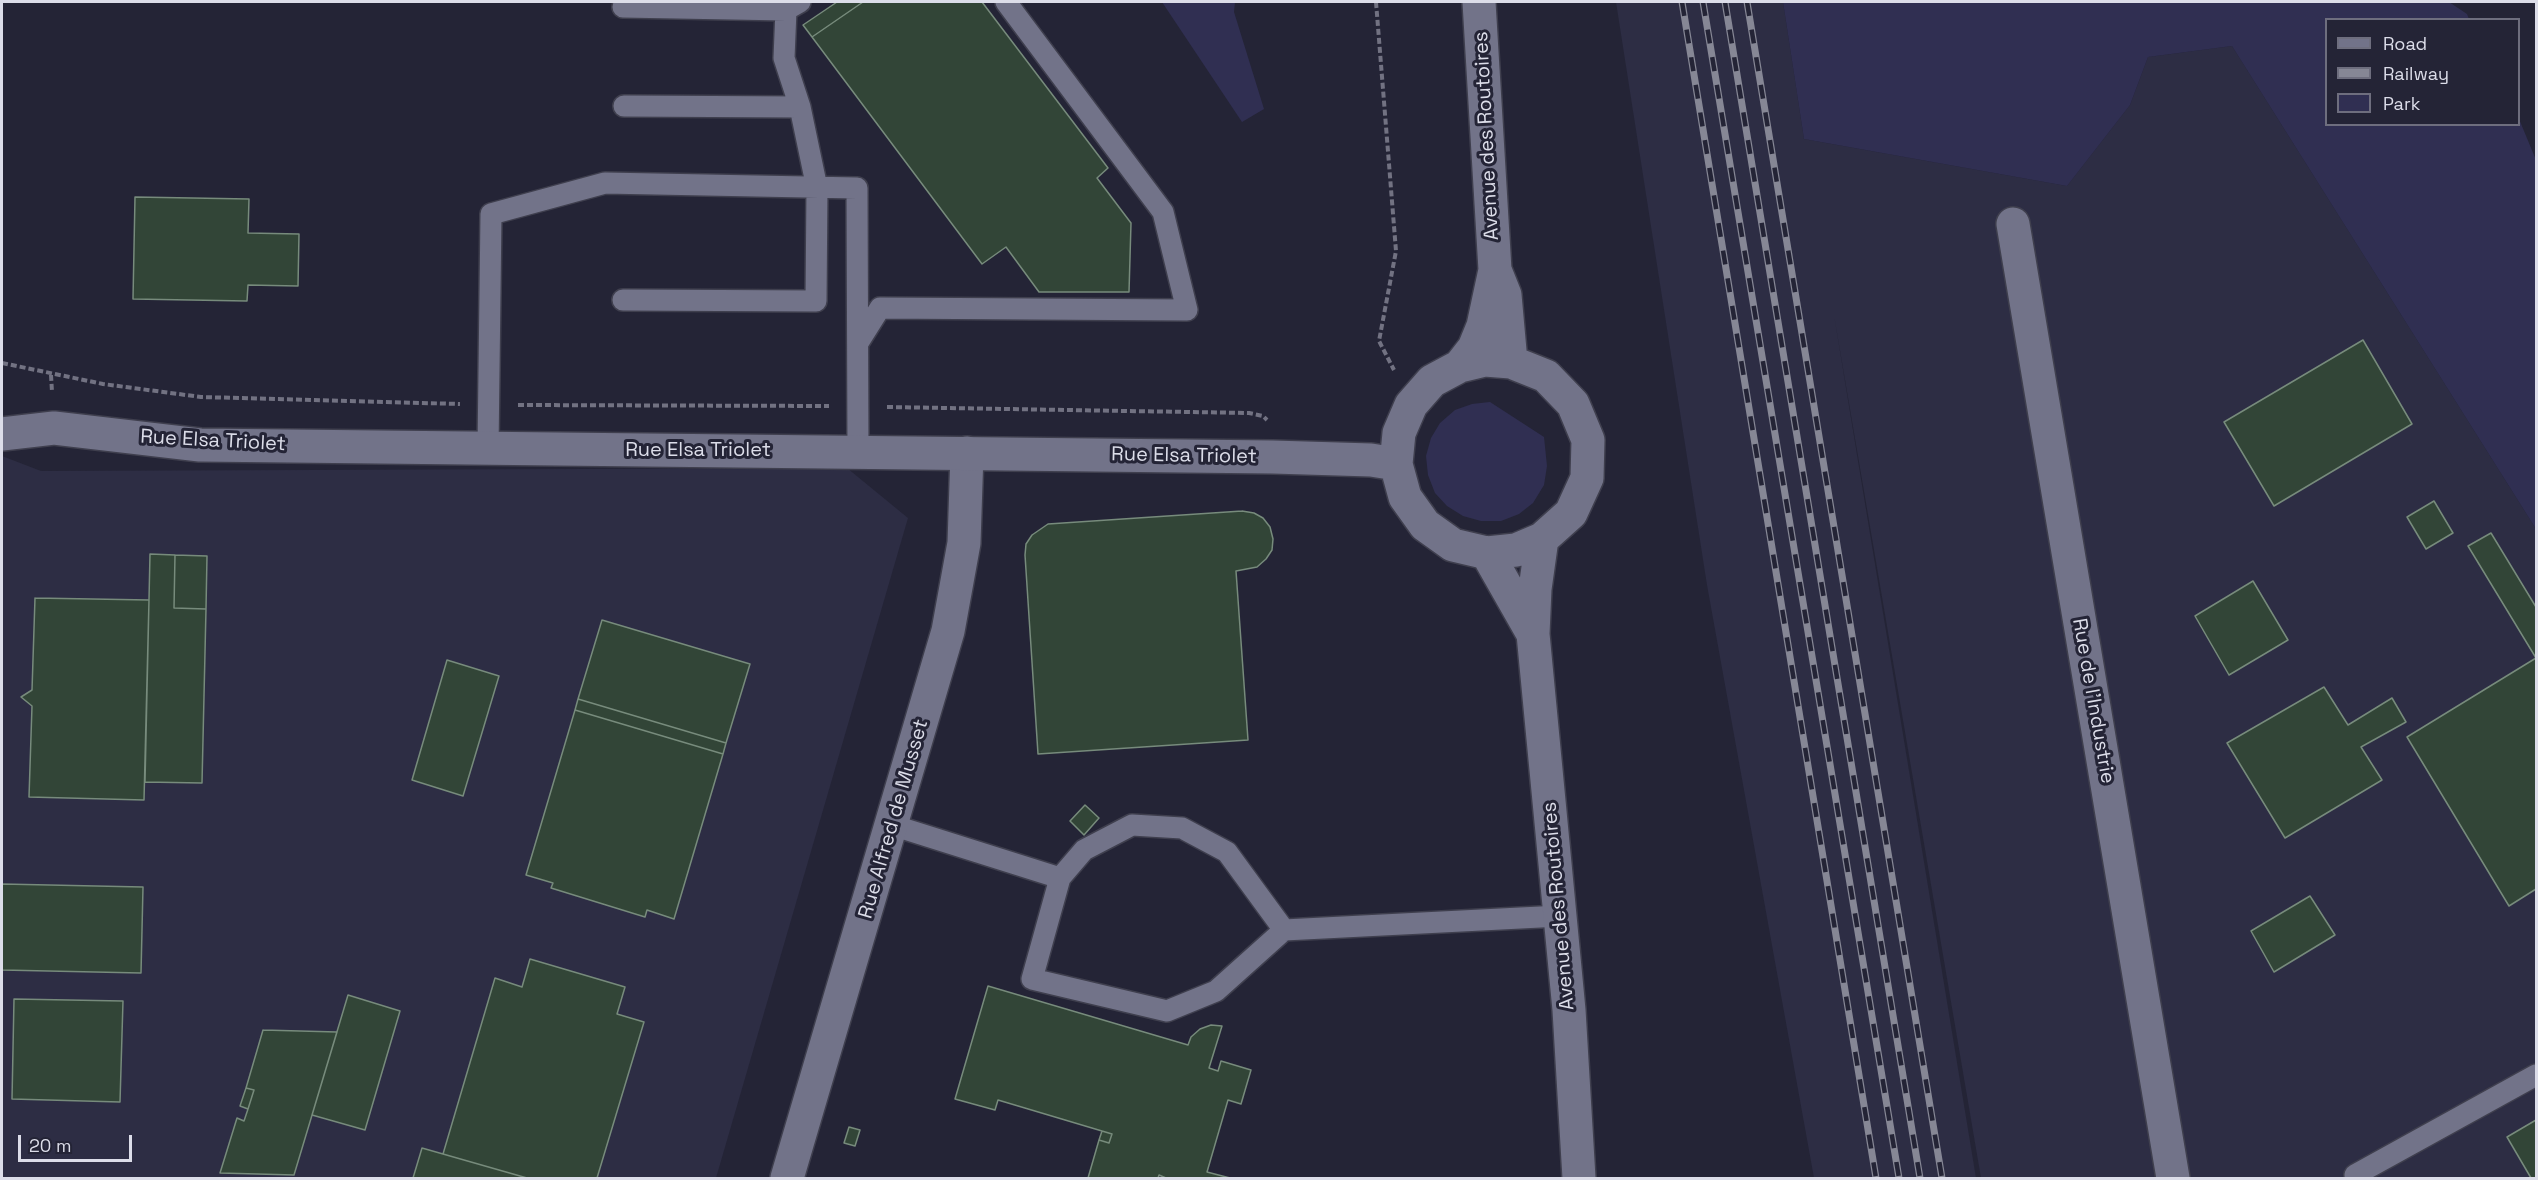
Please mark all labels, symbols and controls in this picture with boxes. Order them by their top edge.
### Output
legend [2325,18,2520,126]
street label: Avenue des Routoires [1470,31,1504,241]
text: Road [2383,32,2427,55]
text: Railway [2383,62,2449,85]
text: Park [2383,92,2420,115]
street label: Rue Elsa Triolet [140,425,286,457]
street label: Rue Elsa Triolet [625,439,771,463]
street label: Rue Elsa Triolet [1111,443,1257,469]
street label: Rue de l'Industrie [2067,616,2119,786]
street label: Rue Alfred de Musset [854,717,934,921]
street label: Avenue des Routoires [1538,801,1580,1011]
scale bar [21,1123,135,1161]
text: 20 m [29,1134,72,1157]

